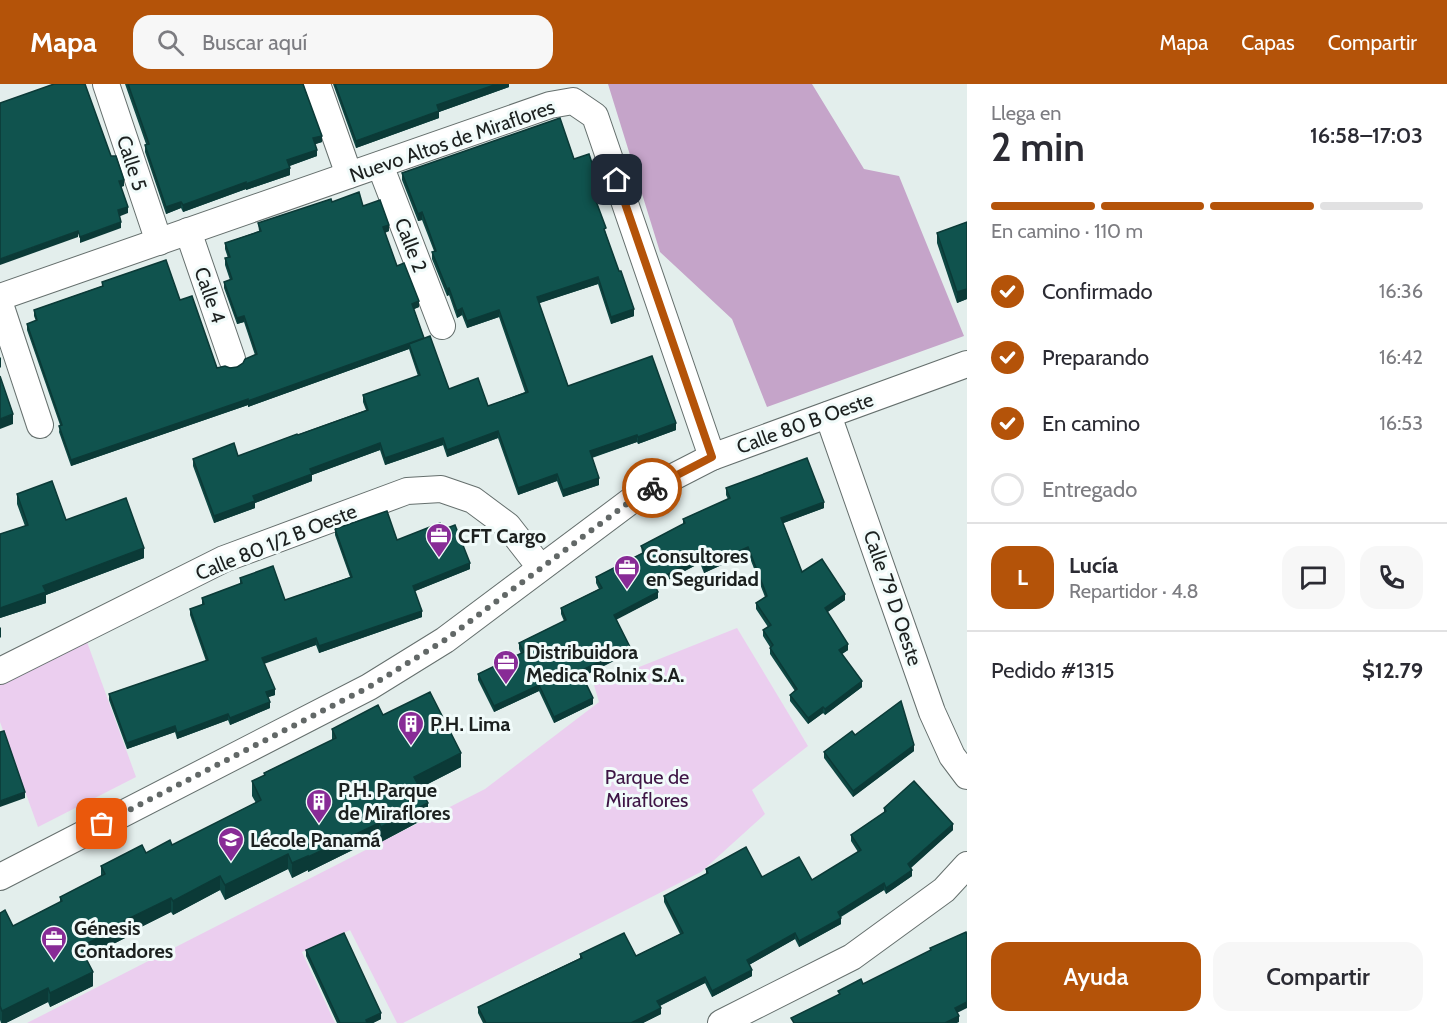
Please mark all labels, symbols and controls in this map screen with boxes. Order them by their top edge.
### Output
search box [133,15,553,69]
text: Mapa [30,25,97,59]
icon: search [154,26,187,59]
text: Buscar aquí [202,29,307,56]
text: Mapa [1160,30,1208,55]
text: Capas [1241,30,1295,55]
text: Compartir [1328,30,1417,55]
street label: Nuevo Altos de Miraflores [346,95,558,187]
text: Llega en [991,101,1061,125]
text: 16:58–17:03 [1310,122,1423,149]
text: 2 min [991,123,1085,171]
street label: Calle 5 [112,132,152,194]
pin [591,154,642,205]
icon: home [600,163,633,196]
street label: Calle 2 [390,214,432,276]
text: En camino · 110 m [991,219,1143,243]
street label: Calle 4 [189,264,231,327]
icon: check [991,275,1024,308]
text: Confirmado [1042,278,1153,305]
text: 16:36 [1379,279,1423,303]
icon: check [991,341,1024,374]
text: Preparando [1042,344,1149,371]
text: 16:42 [1379,345,1423,369]
street label: Calle 80 B Oeste [733,387,877,459]
icon: check [991,407,1024,440]
text: En camino [1042,410,1140,437]
text: 16:53 [1379,411,1423,435]
courier [622,458,682,518]
icon: bike [636,472,669,505]
text: Entregado [1042,476,1137,503]
street label: Calle 80 1/2 B Oeste [192,499,360,585]
office icon: CFT Cargo [424,521,454,559]
place label: CFT Cargo [458,524,546,548]
street label: Calle 79 D Oeste [859,527,927,669]
place label: Consultores en Seguridad [646,544,759,591]
button: chat [1282,546,1345,609]
button: phone [1360,546,1423,609]
text: Lucía [1069,552,1118,579]
office icon: Consultores en Seguridad [612,553,642,591]
text: L [1017,564,1028,591]
text: Repartidor · 4.8 [1069,579,1199,603]
place label: Distribuidora Medica Rolnix S.A. [526,640,684,687]
office icon: Distribuidora Medica Rolnix S.A. [491,648,521,686]
text: Pedido #1315 [991,657,1114,684]
text: $12.79 [1362,657,1423,684]
building icon: P.H. Lima [396,709,426,747]
place label: P.H. Lima [430,712,510,736]
park label: Parque de Miraflores [605,765,689,812]
place label: P.H. Parque de Miraflores [338,778,450,825]
building icon: P.H. Parque de Miraflores [304,787,334,825]
pin [76,798,127,849]
icon: bag [85,807,118,840]
school or university icon: Lécole Panamá [216,825,246,863]
place label: Lécole Panamá [250,828,381,852]
place label: Génesis Contadores [74,916,173,963]
office icon: Génesis Contadores [39,924,69,962]
button: Ayuda [991,942,1201,1011]
button: Compartir [1213,942,1423,1011]

